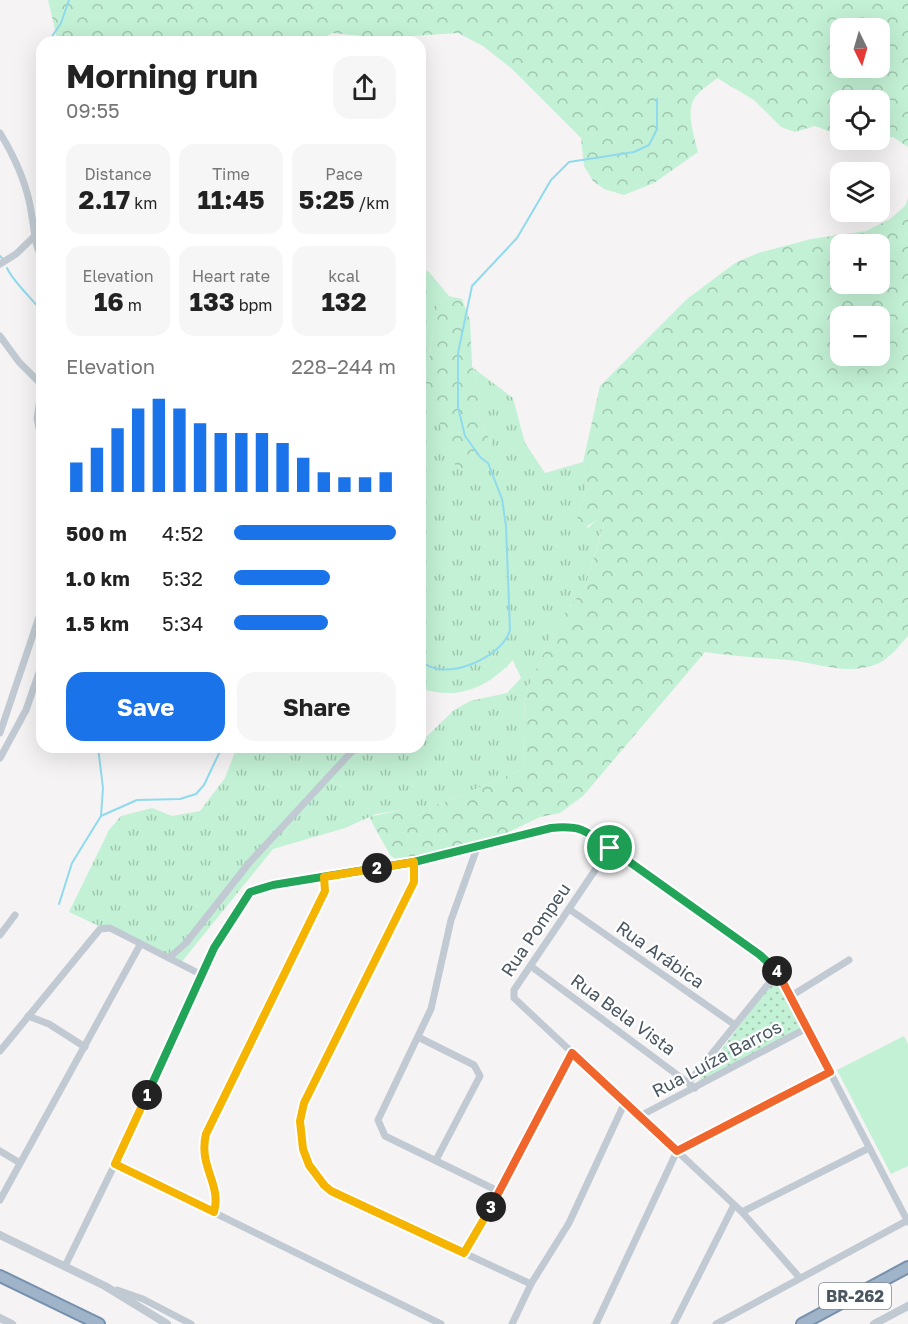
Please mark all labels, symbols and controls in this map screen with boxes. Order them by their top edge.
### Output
north arrow [830,18,890,78]
map controls [830,18,890,366]
text: Morning run [66,56,258,95]
button: share [333,56,396,119]
button: locate [830,90,890,150]
text: 09:55 [66,98,120,122]
button: layers [830,162,890,222]
text: Distance [84,164,152,184]
text: Time [212,164,250,184]
text: Pace [325,164,363,184]
text: 2.17 [79,184,130,215]
text: 11:45 [197,184,265,215]
text: 5:25 [299,184,355,215]
text: km [130,193,157,213]
text: /km [355,193,389,213]
button: + [830,234,890,294]
text: Elevation [82,266,154,286]
text: Heart rate [192,266,270,286]
text: kcal [328,266,360,286]
text: 16 [94,286,124,317]
text: 133 [190,286,235,317]
text: 132 [321,286,367,317]
text: m [124,295,142,315]
text: bpm [235,295,272,315]
button: − [830,306,890,366]
text: Elevation [66,354,155,378]
text: 228–244 m [291,354,396,378]
text: 500 m [66,521,127,545]
text: 4:52 [162,521,203,545]
text: 1.0 km [66,566,130,590]
text: 5:32 [162,566,203,590]
text: 1.5 km [66,611,129,635]
text: 5:34 [162,611,204,635]
button: Save [66,672,225,741]
button: Share [237,672,396,741]
pin [584,822,635,873]
icon: arrive [593,831,626,864]
pin: 2 [362,853,392,883]
text: 2 [372,858,382,878]
street label: Rua Pompeu [496,878,575,980]
street label: Rua Arábica [612,916,709,993]
pin: 4 [762,956,792,986]
text: 4 [772,961,782,981]
street label: Rua Bela Vista [567,969,680,1060]
street label: Rua Luíza Barros [648,1015,785,1101]
pin: 1 [132,1080,162,1110]
text: 1 [143,1085,151,1105]
pin: 3 [476,1192,506,1222]
text: 3 [486,1197,496,1217]
road number: BR-262 [819,1283,891,1309]

